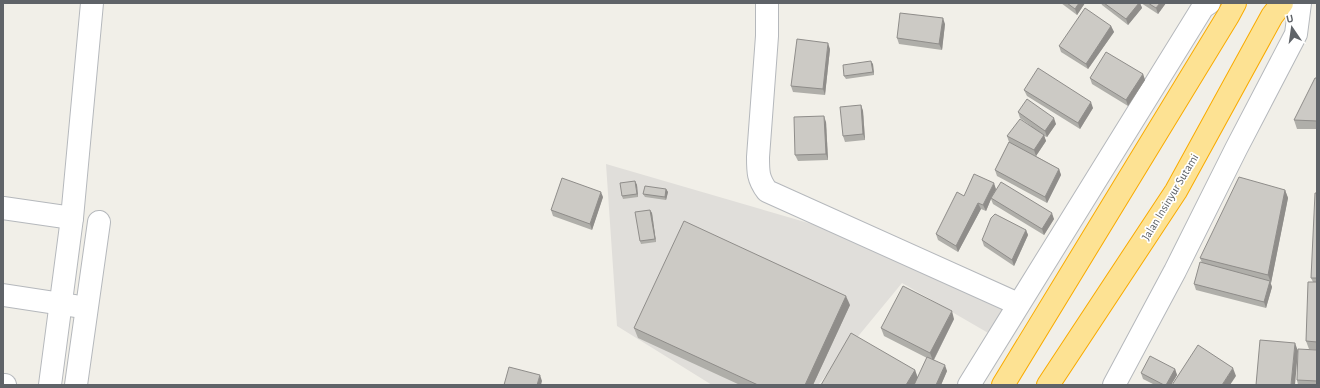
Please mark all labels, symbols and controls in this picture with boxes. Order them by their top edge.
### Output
north arrow [1272,8,1312,48]
text: U [1285,13,1295,25]
street label: Jalan Insinyur Sutami [1139,152,1201,243]

